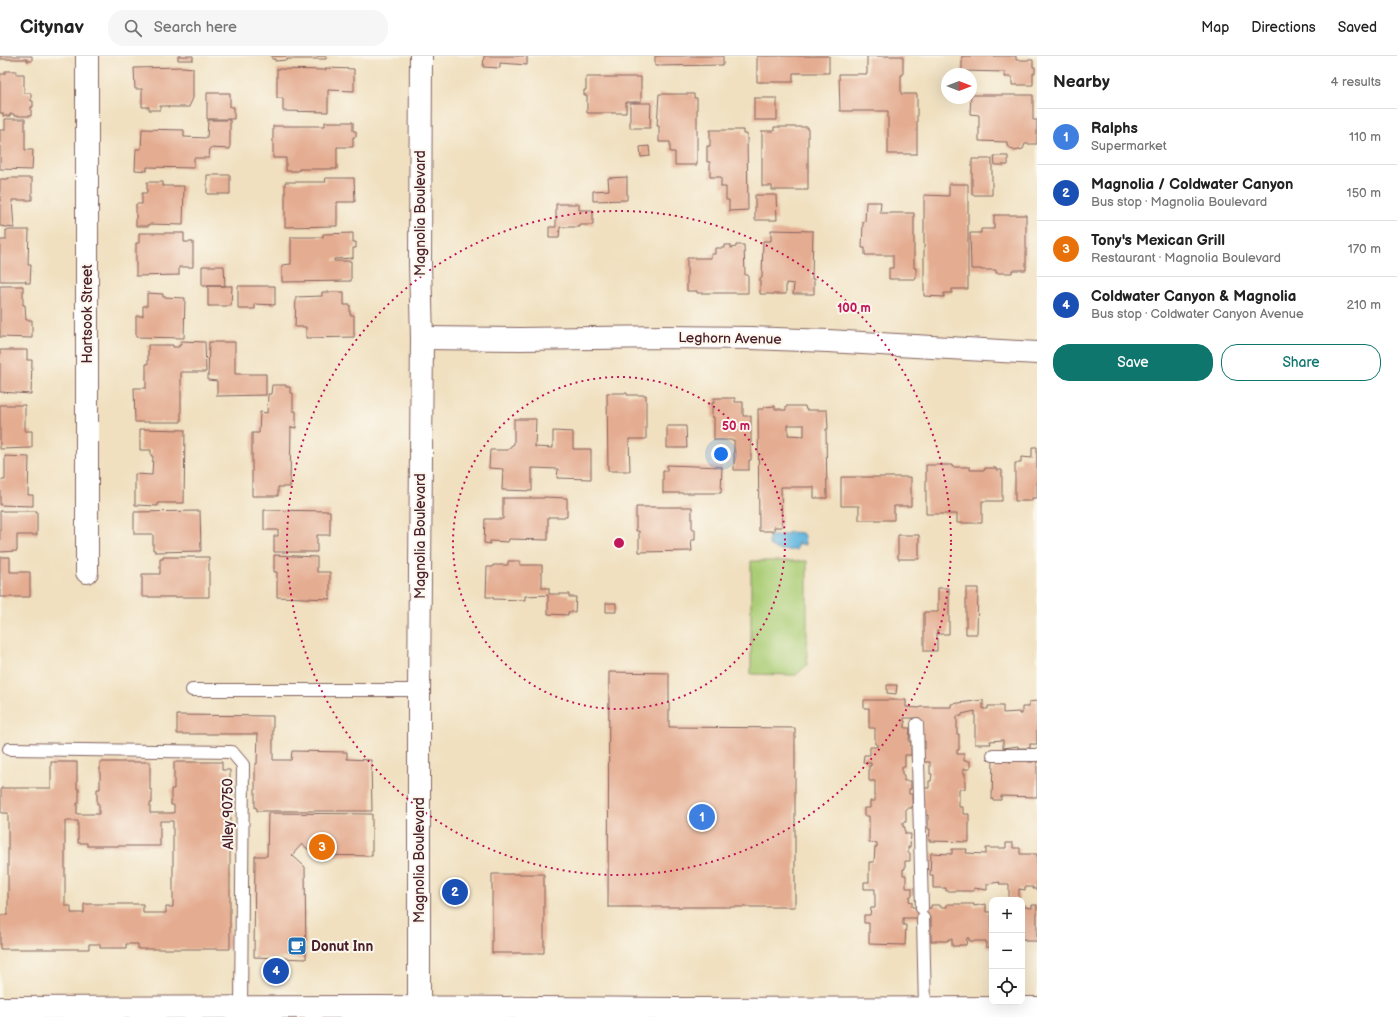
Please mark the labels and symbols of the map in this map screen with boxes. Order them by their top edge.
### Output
north arrow [941,68,977,104]
street label: Magnolia Boulevard [412,150,429,276]
street label: Hartsook Street [79,264,96,364]
text: 100 m [837,301,871,316]
street label: Leghorn Avenue [678,329,782,348]
text: 50 m [722,419,750,434]
your location [711,444,731,464]
street label: Magnolia Boulevard [412,473,429,599]
centre of rings [612,536,626,550]
street label: Alley 90750 [220,778,237,850]
street label: Magnolia Boulevard [411,797,428,923]
pin: 1 [689,802,715,832]
pin: 3 [309,832,335,862]
pin: 2 [442,877,468,907]
cafe icon: Donut Inn [286,935,308,957]
place label: Donut Inn [311,938,373,955]
pin: 4 [263,956,289,986]

